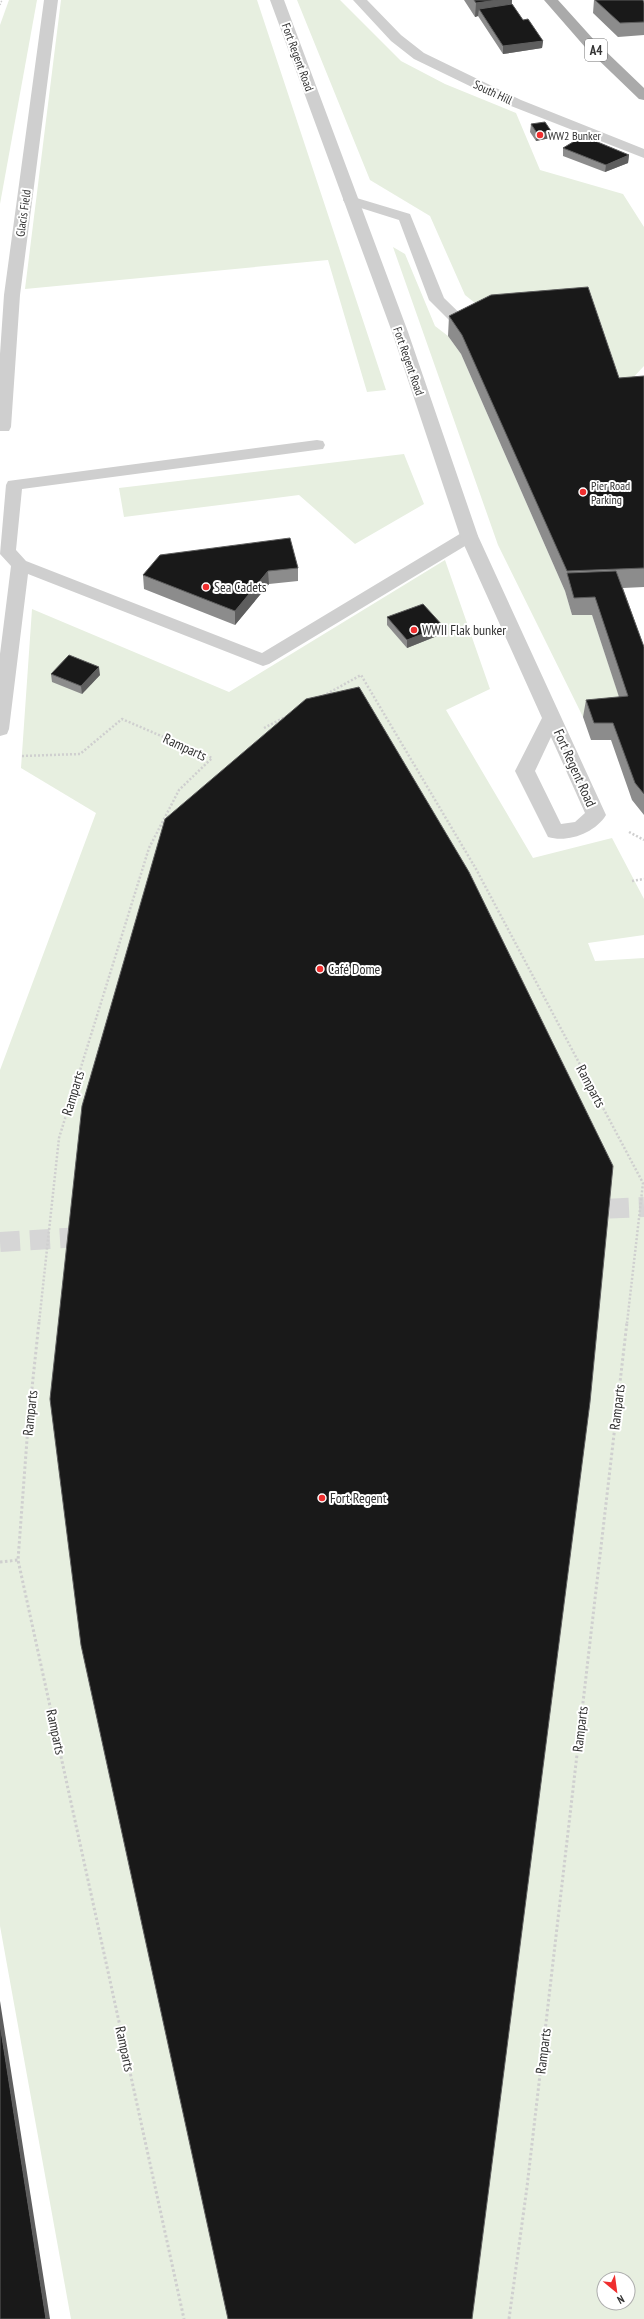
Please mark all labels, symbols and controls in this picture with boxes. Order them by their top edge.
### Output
street label: Fort Regent Road [279,21,317,93]
road number: A4 [585,39,607,61]
street label: South Hill [471,76,515,108]
place label: WW2 Bunker [548,128,602,143]
marker: WW2 Bunker [535,130,545,140]
street label: Glacis Field [12,188,34,238]
street label: Fort Regent Road [390,325,428,397]
place label: Pier Road Parking [591,478,630,507]
marker: Pier Road Parking [578,487,588,497]
place label: Sea Cadets [214,578,267,596]
marker: Sea Cadets [201,582,211,592]
place label: WWII Flak bunker [422,621,506,639]
marker: WWII Flak bunker [409,625,419,635]
street label: Fort Regent Road [550,726,600,810]
street label: Ramparts [160,729,210,765]
place label: Café Dome [328,960,381,978]
marker: Café Dome [315,964,325,974]
street label: Ramparts [572,1062,610,1111]
street label: Ramparts [58,1068,88,1118]
street label: Ramparts [605,1383,629,1431]
street label: Ramparts [19,1389,41,1437]
place label: Fort Regent [330,1489,387,1507]
marker: Fort Regent [317,1493,327,1503]
street label: Ramparts [568,1705,592,1753]
street label: Ramparts [42,1708,70,1757]
street label: Ramparts [111,2025,139,2074]
street label: Ramparts [531,2027,555,2075]
north arrow [596,2271,636,2311]
text: N [615,2292,627,2307]

